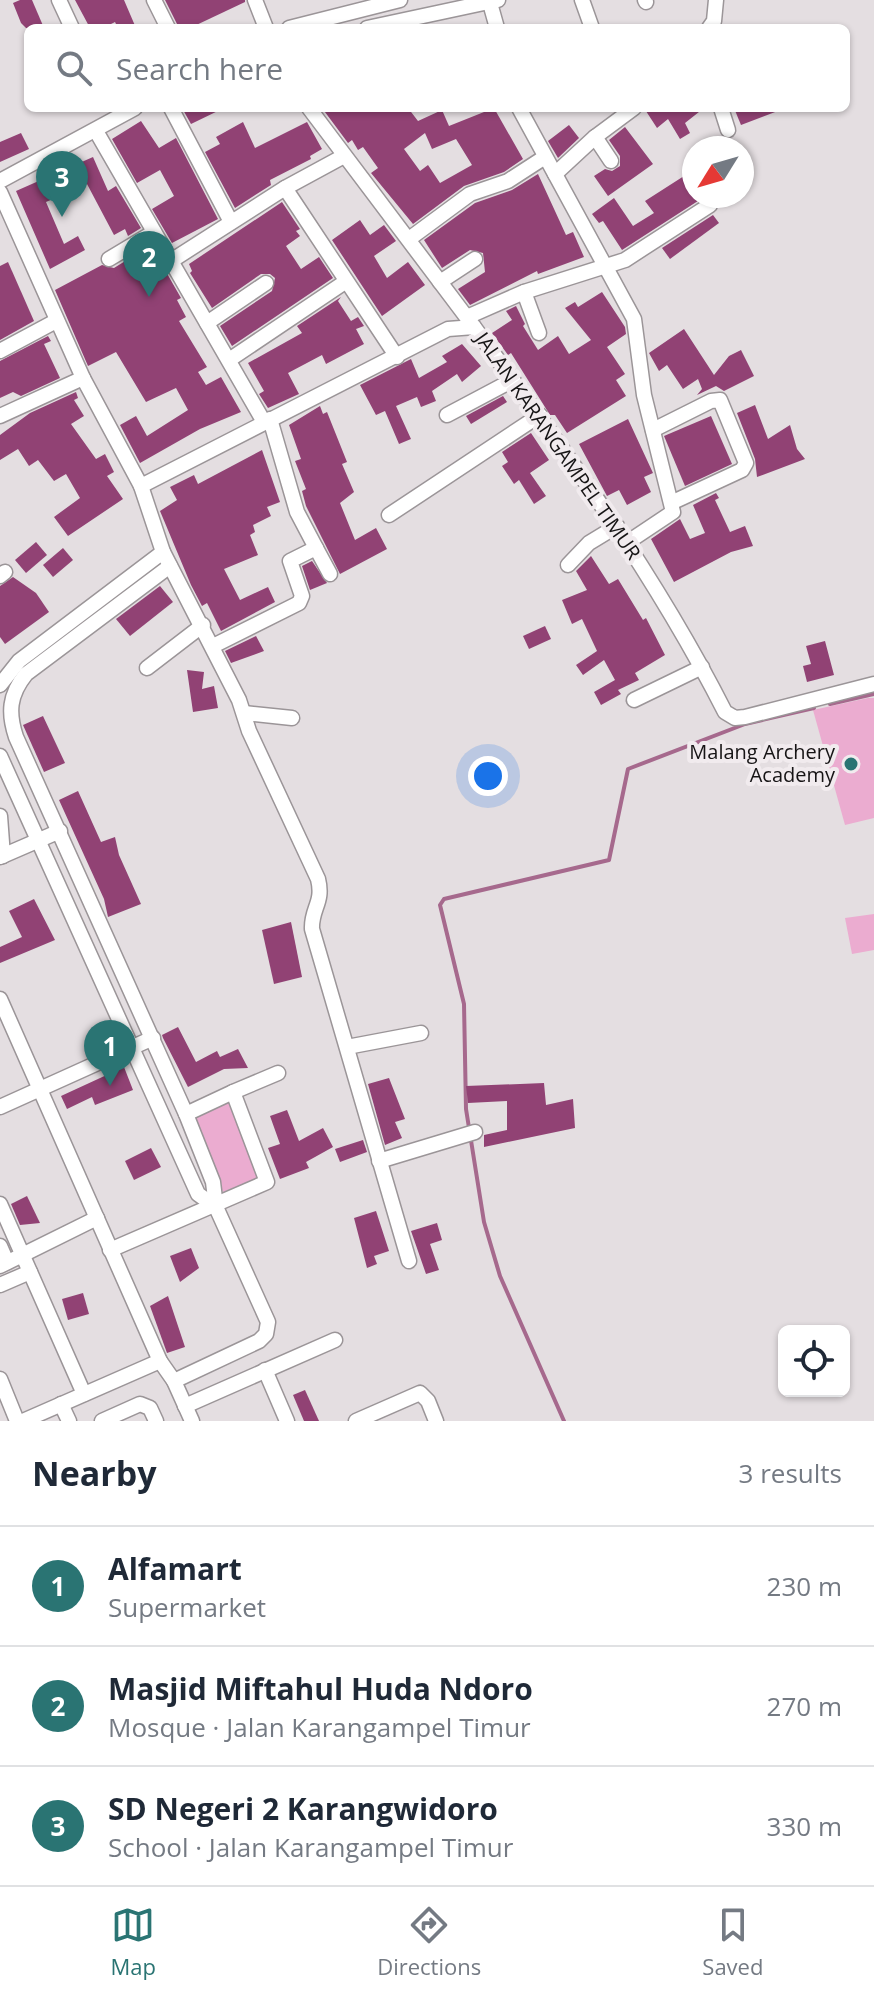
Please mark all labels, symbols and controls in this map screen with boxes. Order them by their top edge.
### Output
search box [24,24,850,112]
icon: search [52,46,96,90]
text: Search here [116,48,283,89]
north arrow [682,136,754,208]
pin: 3 [36,151,88,217]
pin: 2 [123,231,175,297]
street label: JALAN KARANGAMPEL TIMUR [468,325,648,565]
place label: Malang Archery Academy [689,738,836,788]
marker: Malang Archery Academy [842,755,860,773]
your location [468,756,508,796]
pin: 1 [84,1020,136,1086]
map controls [778,1325,850,1397]
button: locate [778,1325,850,1397]
text: Nearby [32,1450,157,1496]
text: 3 results [739,1455,842,1491]
text: Alfamart [108,1548,242,1589]
text: 1 [51,1568,65,1604]
text: 230 m [767,1568,842,1604]
text: Supermarket [108,1589,266,1625]
text: Masjid Miftahul Huda Ndoro [108,1668,533,1709]
text: 2 [51,1688,65,1724]
text: 270 m [767,1688,842,1724]
text: Mosque · Jalan Karangampel Timur [108,1709,531,1745]
text: SD Negeri 2 Karangwidoro [108,1788,498,1829]
text: 3 [51,1808,65,1844]
text: 330 m [767,1808,842,1844]
text: School · Jalan Karangampel Timur [108,1829,513,1865]
tab: Map [111,1903,156,1981]
tab: Directions [377,1903,481,1981]
tab: Saved [702,1903,763,1981]

